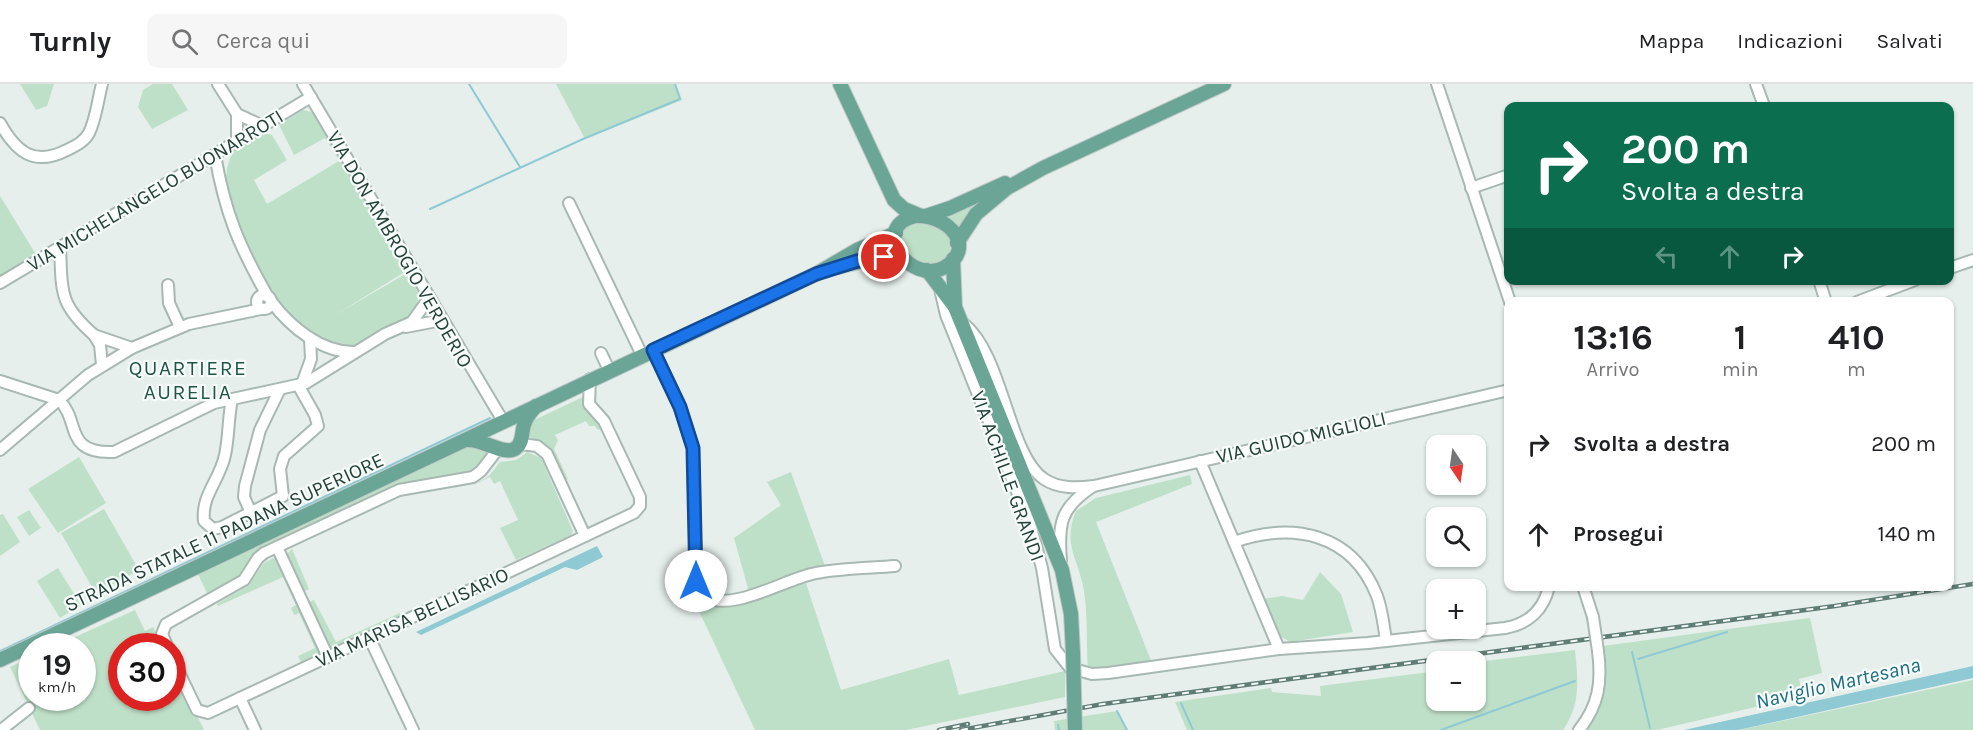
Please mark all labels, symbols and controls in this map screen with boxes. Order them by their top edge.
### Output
search box [147,14,567,68]
text: Turnly [30,25,111,58]
icon: search [168,25,201,58]
text: Cerca qui [216,28,310,54]
text: Mappa [1639,29,1704,53]
text: Indicazioni [1737,29,1844,53]
text: Salvati [1877,29,1943,53]
street label: VIA MICHELANGELO BUONARROTI [23,105,288,276]
text: 200 m [1621,124,1750,174]
icon: right [1522,126,1600,204]
street label: VIA DON AMBROGIO VERDERIO [322,127,477,372]
text: Svolta a destra [1621,175,1805,207]
pin [858,231,909,282]
icon: arrive [867,240,900,273]
icon: left [1650,240,1683,273]
icon: ahead [1713,240,1746,273]
icon: right [1776,240,1809,273]
text: 13:16 [1573,316,1653,358]
text: 1 [1734,316,1747,358]
text: 410 [1828,316,1885,358]
district label: QUARTIERE AURELIA [129,356,247,404]
text: Arrivo [1587,358,1639,381]
text: min [1722,358,1759,381]
text: m [1847,358,1866,381]
street label: VIA ACHILLE GRANDI [966,388,1049,564]
street label: VIA GUIDO MIGLIOLI [1214,407,1388,468]
icon: right [1522,428,1555,461]
text: Svolta a destra [1573,431,1730,457]
text: 200 m [1871,431,1936,457]
north arrow [1426,435,1486,495]
map controls [1426,435,1486,711]
street label: STRADA STATALE 11 PADANA SUPERIORE [61,448,387,617]
button: search [1426,507,1486,567]
icon: ahead [1522,518,1555,551]
text: Prosegui [1573,521,1664,547]
text: 140 m [1878,521,1936,547]
position arrow [664,549,728,613]
street label: VIA MARISA BELLISARIO [312,563,512,672]
button: + [1426,579,1486,639]
speed limit sign: 30 [108,633,186,711]
text: 19 [42,647,71,683]
button: − [1426,651,1486,711]
water label: Naviglio Martesana [1753,652,1923,714]
text: km/h [38,678,76,696]

